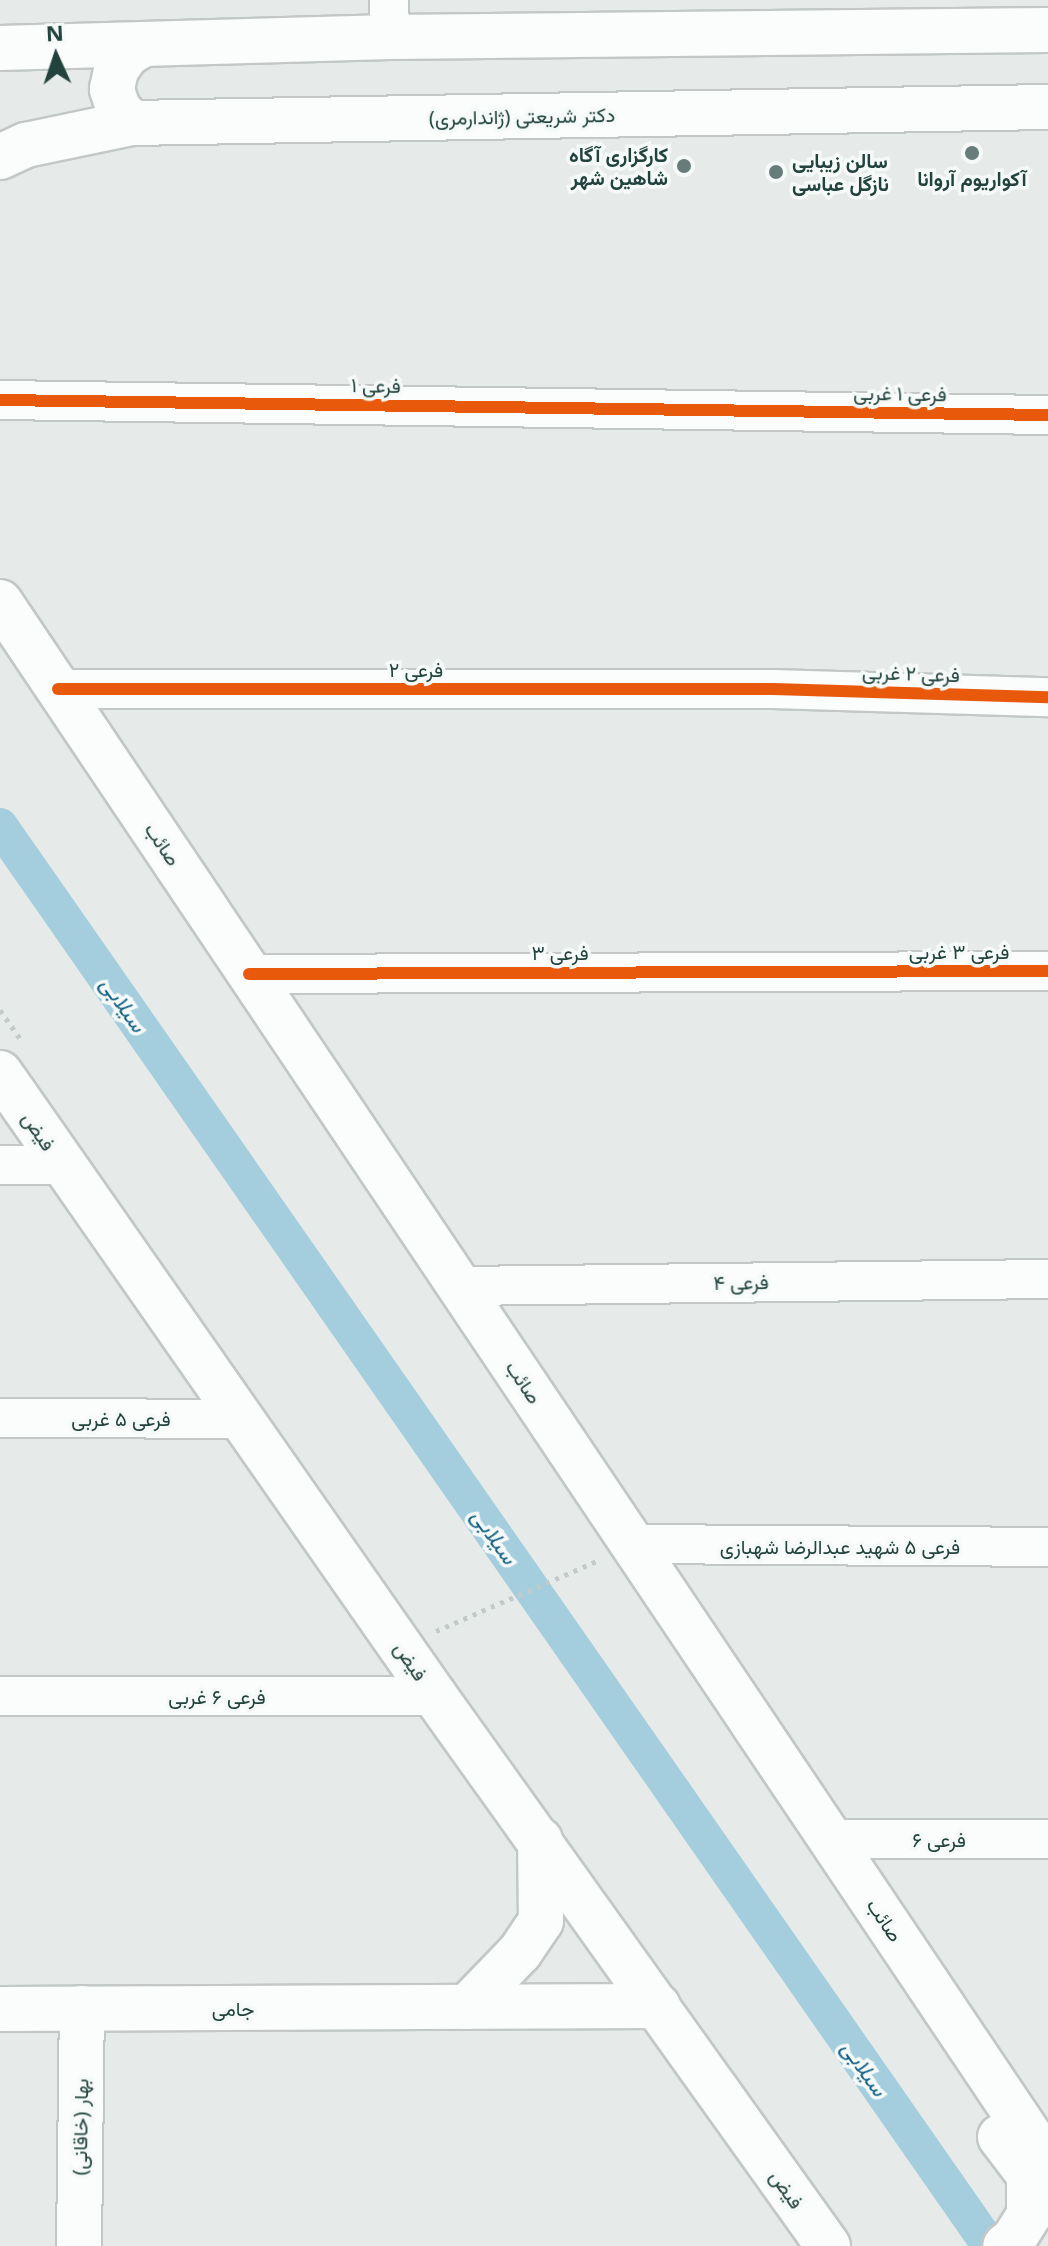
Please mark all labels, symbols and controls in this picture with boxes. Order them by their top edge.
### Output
north arrow [16,16,96,96]
text: N [45,17,64,47]
street label: دکتر شریعتی (ژاندارمری) [429,102,615,130]
place label: کارگزاری آگاه شاهین شهر [569,142,668,189]
marker: آکواریوم آروانا [963,144,981,162]
place label: سالن زیبایی نازگل عباسی [792,148,889,195]
marker: کارگزاری آگاه شاهین شهر [675,157,693,175]
marker: سالن زیبایی نازگل عباسی [767,163,785,181]
place label: آکواریوم آروانا [917,166,1027,190]
street label: فرعی ۱ [351,373,401,397]
street label: فرعی ۱ غربی [853,380,947,406]
street label: فرعی ۲ [389,657,443,681]
street label: فرعی ۲ غربی [862,659,960,687]
street label: صائب [140,818,186,870]
street label: فرعی ۳ غربی [909,939,1009,963]
street label: فرعی ۳ [531,940,589,964]
water label: سیلابی [96,971,152,1037]
street label: فیض [17,1107,61,1155]
street label: فرعی ۴ [713,1270,769,1294]
street label: صائب [501,1356,547,1408]
street label: فرعی ۵ غربی [71,1406,171,1430]
water label: سیلابی [467,1503,523,1569]
street label: فرعی ۵ شهید عبدالرضا شهبازی [720,1534,960,1558]
street label: فیض [389,1637,433,1685]
street label: فرعی ۶ غربی [168,1684,266,1708]
street label: فرعی ۶ [912,1827,966,1851]
street label: صائب [862,1894,908,1946]
street label: جامی [212,1996,254,2020]
water label: سیلابی [837,2035,893,2101]
street label: بهار (خاقانی) [67,2078,93,2176]
street label: فیض [765,2165,809,2213]

